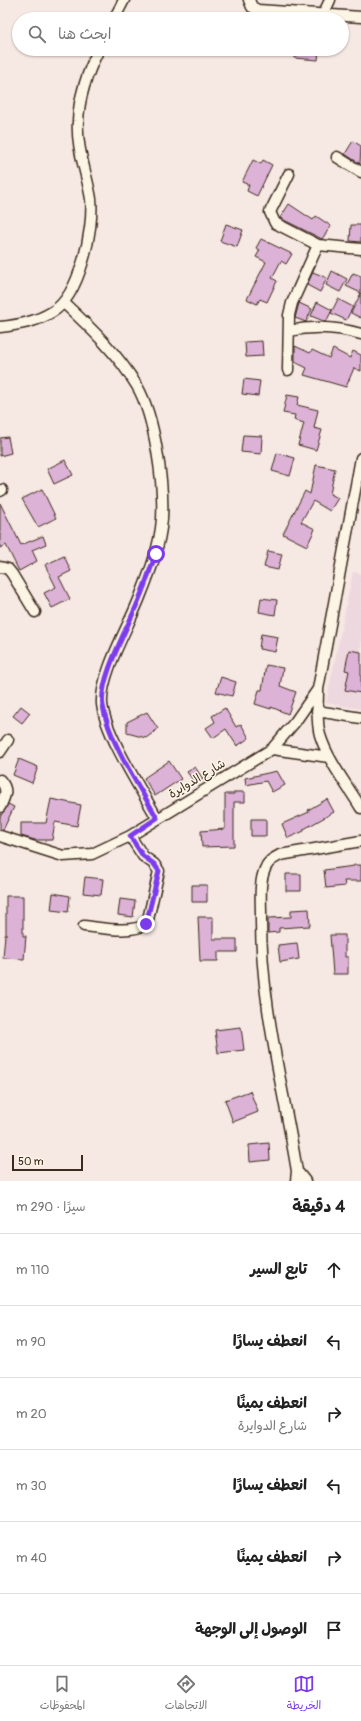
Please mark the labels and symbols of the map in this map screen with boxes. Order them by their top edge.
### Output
route start [147,545,165,563]
street label: شارع الدوايرة [166,756,229,803]
route end [137,915,155,933]
scale bar [12,1153,83,1172]

